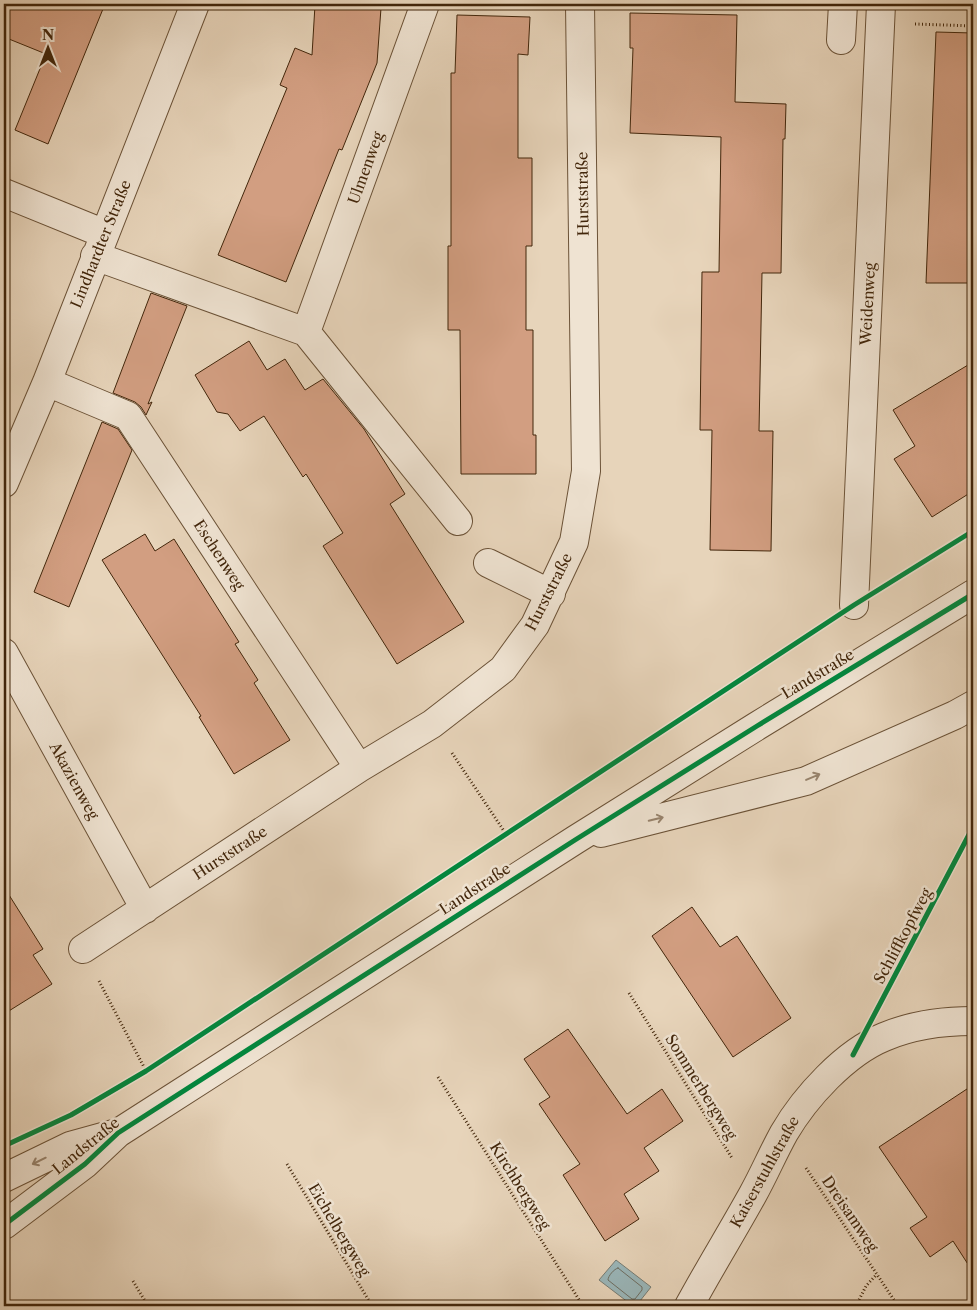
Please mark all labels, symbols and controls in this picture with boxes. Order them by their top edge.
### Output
north arrow [22,22,72,72]
text: N [42,26,54,44]
street label: Ulmenweg [344,129,387,207]
street label: Hurststraße [572,152,593,236]
street label: Lindhardter Straße [66,177,135,311]
street label: Weidenweg [856,262,879,347]
street label: Eschenweg [190,516,249,593]
street label: Hurststraße [521,550,576,634]
street label: Landstraße [778,645,857,703]
street label: Akazienweg [45,738,103,823]
one-way arrow [805,772,820,782]
one-way arrow [648,814,664,823]
street label: Hurststraße [189,822,270,884]
street label: Landstraße [436,859,514,919]
street label: Schliffkopfweg [869,885,936,987]
street label: Sommerbergweg [661,1030,742,1143]
street label: Landstraße [48,1113,123,1178]
street label: Kaiserstuhlstraße [726,1113,803,1231]
street label: Kirchbergweg [486,1138,555,1233]
one-way arrow [32,1156,47,1166]
street label: Dreisamweg [818,1172,883,1255]
street label: Eichelbergweg [304,1180,375,1280]

